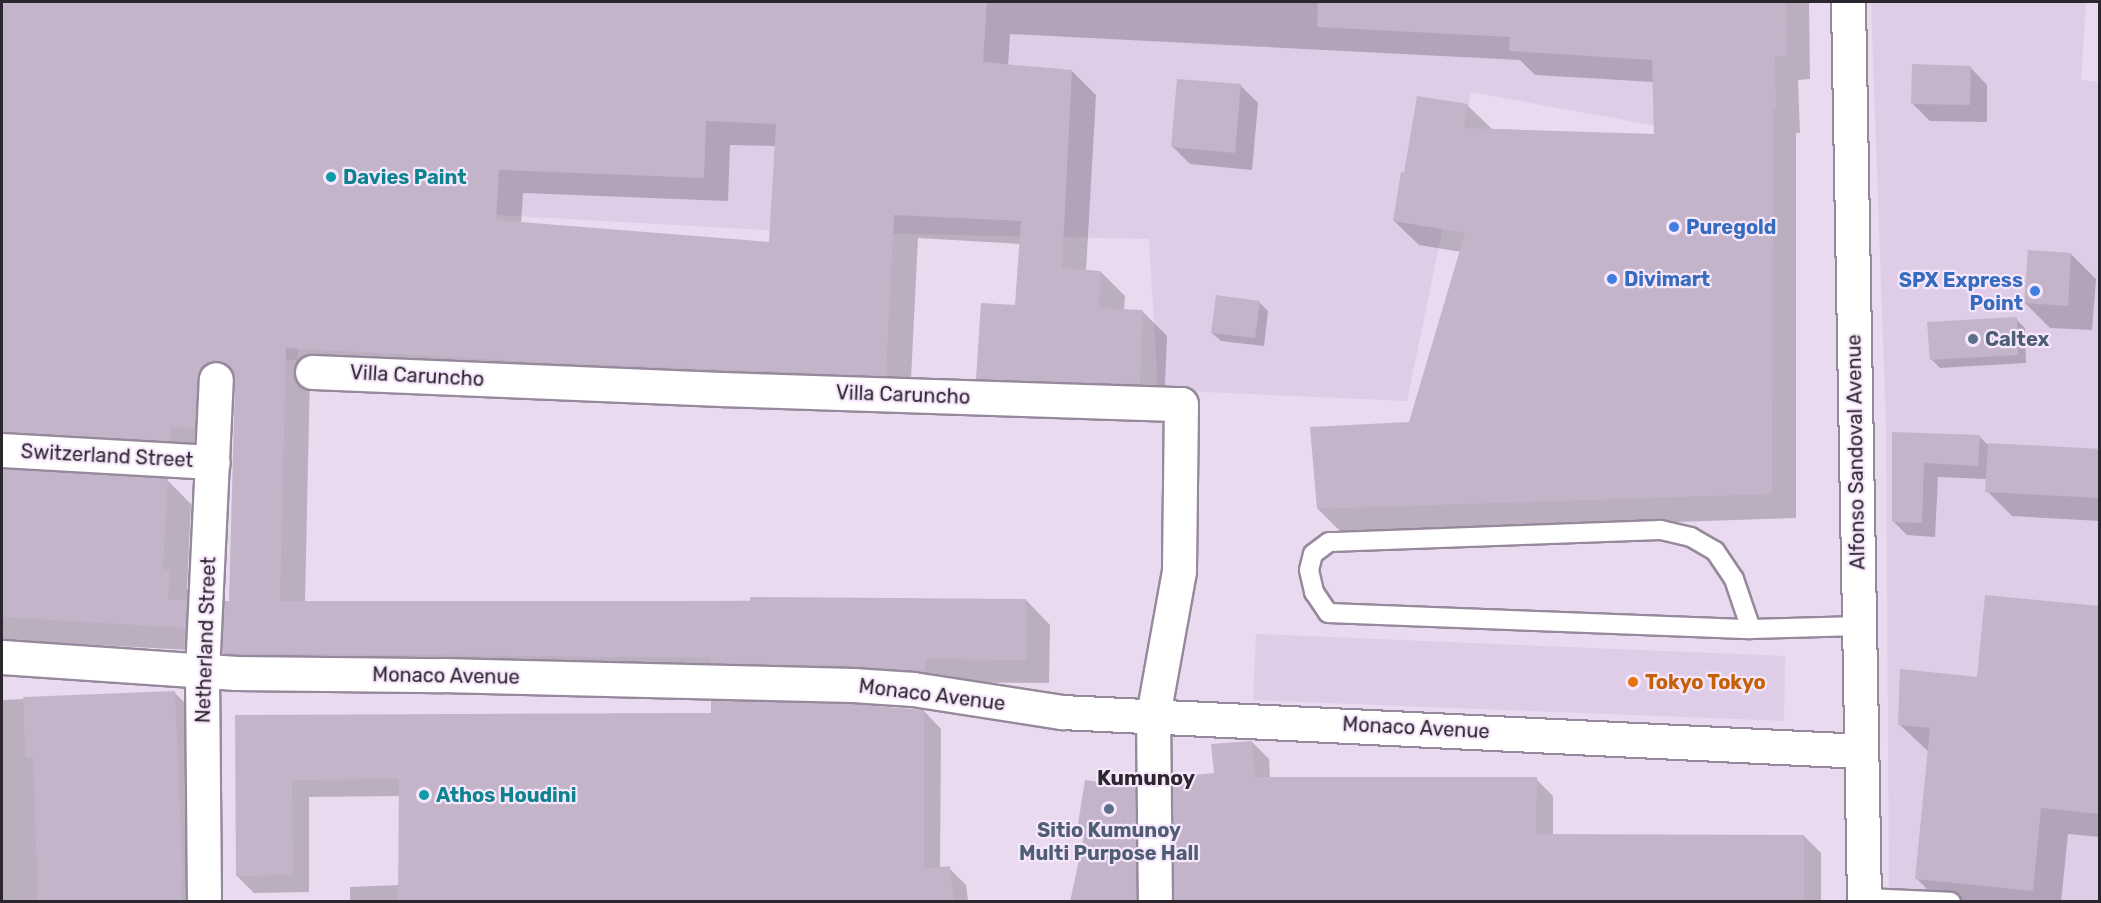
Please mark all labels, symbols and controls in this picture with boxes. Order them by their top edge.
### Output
place label: Davies Paint [343,165,467,189]
marker: Davies Paint [324,170,338,184]
place label: Puregold [1686,215,1776,239]
marker: Puregold [1667,220,1681,234]
place label: Divimart [1624,267,1710,291]
place label: SPX Express Point [1899,268,2023,315]
marker: Divimart [1605,272,1619,286]
marker: SPX Express Point [2028,284,2042,298]
place label: Caltex [1985,327,2049,351]
marker: Caltex [1966,332,1980,346]
street label: Alfonso Sandoval Avenue [1842,334,1870,570]
street label: Villa Caruncho [349,361,485,391]
street label: Villa Caruncho [835,381,971,409]
street label: Switzerland Street [20,439,194,473]
street label: Netherland Street [191,556,221,724]
street label: Monaco Avenue [372,663,520,689]
place label: Tokyo Tokyo [1645,670,1766,694]
street label: Monaco Avenue [857,674,1007,716]
marker: Tokyo Tokyo [1626,675,1640,689]
street label: Monaco Avenue [1341,712,1491,744]
district label: Kumunoy [1097,765,1195,791]
place label: Athos Houdini [436,783,576,807]
marker: Athos Houdini [417,788,431,802]
marker: Sitio Kumunoy Multi Purpose Hall [1102,802,1116,816]
place label: Sitio Kumunoy Multi Purpose Hall [1019,819,1199,866]

